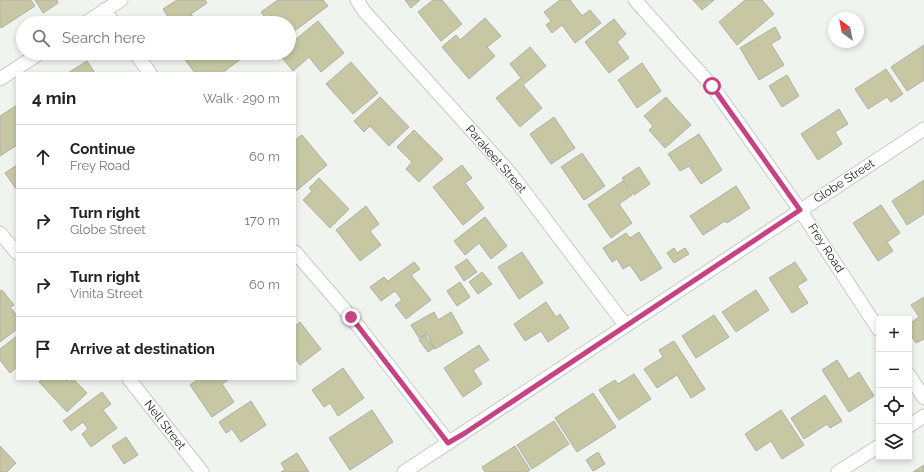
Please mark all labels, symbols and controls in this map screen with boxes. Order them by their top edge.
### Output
north arrow [828,12,864,48]
search box [16,16,296,60]
icon: search [30,27,52,49]
text: Search here [62,29,145,47]
route start [703,77,721,95]
text: 4 min [32,88,76,108]
text: Walk · 290 m [203,91,280,106]
street label: Parakeet Street [463,122,529,196]
text: Continue [70,140,135,158]
icon: ahead [32,146,54,168]
text: 60 m [249,149,280,164]
street label: Globe Street [811,156,877,206]
text: Frey Road [70,158,130,173]
text: Turn right [70,204,140,222]
icon: right [32,210,54,232]
text: 170 m [244,213,280,228]
street label: Frey Road [805,221,847,275]
text: Globe Street [70,222,146,237]
text: Turn right [70,268,140,286]
icon: right [32,274,54,296]
text: 60 m [249,277,280,292]
text: Vinita Street [70,286,143,301]
route end [342,308,360,326]
map controls [876,316,912,460]
button: + [876,316,912,352]
icon: arrive [32,338,54,360]
text: Arrive at destination [70,340,215,358]
button: − [876,352,912,388]
button: locate [876,388,912,424]
street label: Nell Street [141,398,189,452]
button: layers [876,424,912,460]

